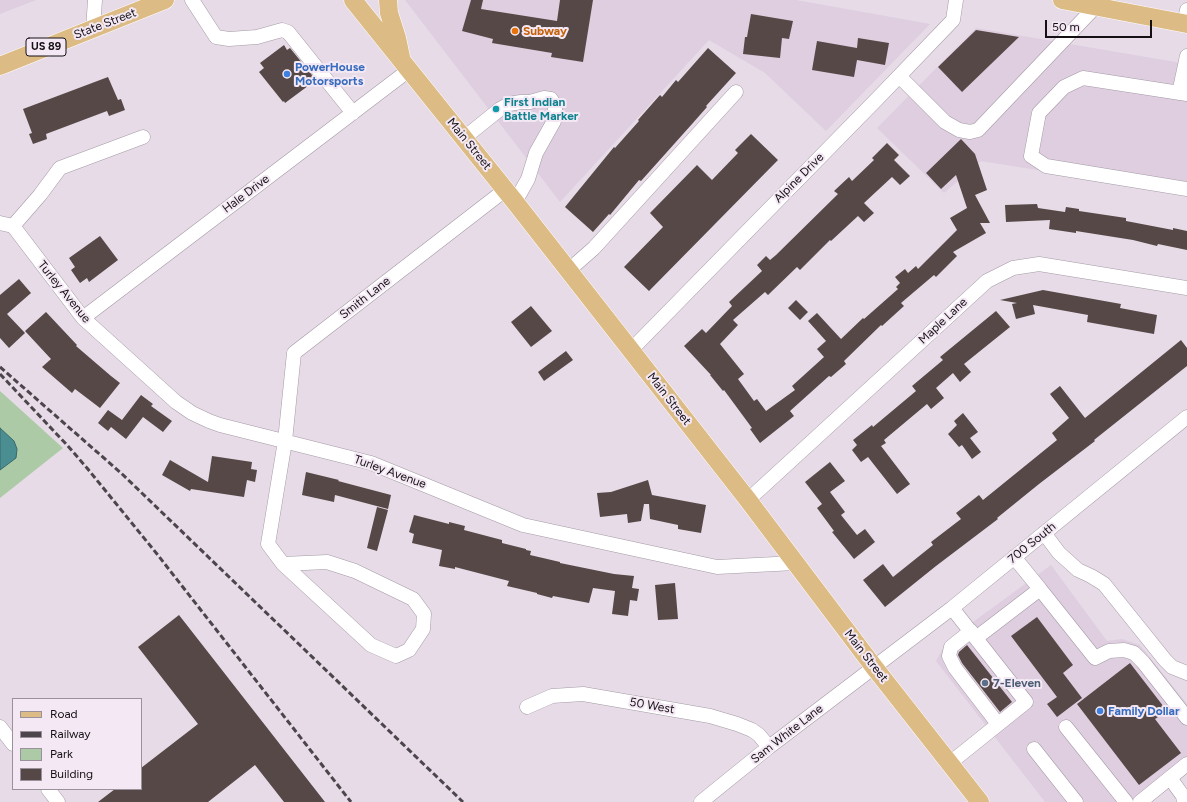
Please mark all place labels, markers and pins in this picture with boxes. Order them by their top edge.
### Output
place label: Subway [523,24,567,38]
marker: Subway [510,26,520,36]
place label: PowerHouse Motorsports [295,60,365,88]
marker: PowerHouse Motorsports [282,69,292,79]
place label: First Indian Battle Marker [504,95,578,123]
marker: First Indian Battle Marker [491,104,501,114]
place label: 7-Eleven [993,676,1041,690]
marker: 7-Eleven [980,678,990,688]
place label: Family Dollar [1108,704,1179,718]
marker: Family Dollar [1095,706,1105,716]

